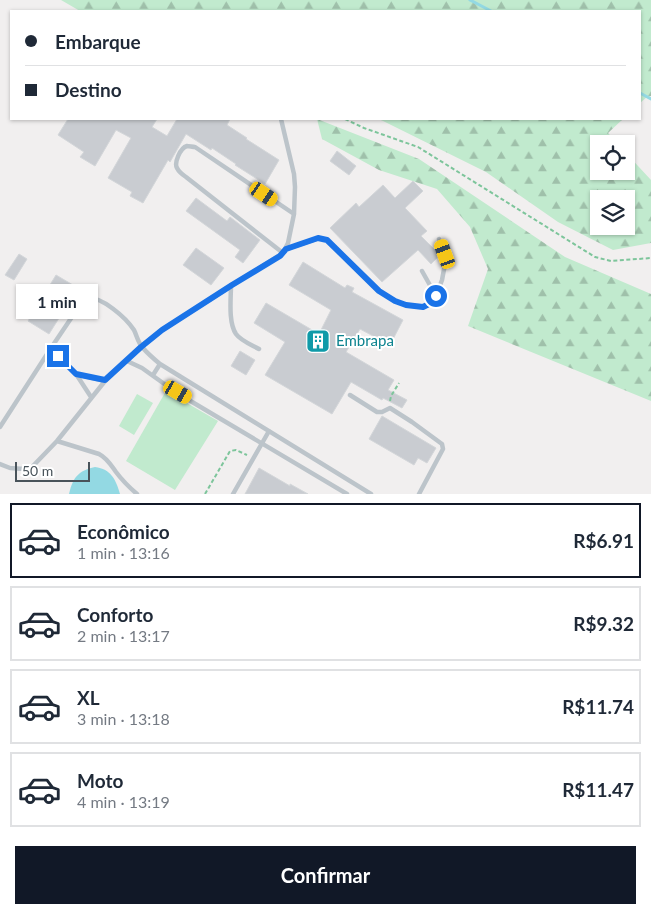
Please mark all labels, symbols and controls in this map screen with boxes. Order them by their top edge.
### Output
text: Embarque [55,30,141,53]
text: Destino [55,78,122,101]
map controls [590,135,635,235]
button: locate [590,135,635,180]
car [247,179,280,209]
button: layers [590,190,635,235]
car [432,237,457,271]
callout: 1 min [17,284,99,318]
route start [425,285,447,307]
text: 1 min [37,292,77,311]
building icon: Embrapa [305,328,331,354]
place label: Embrapa [336,331,394,349]
route end [47,345,69,367]
car [161,378,194,406]
scale bar [15,459,90,482]
text: 50 m [22,462,53,479]
icon: car [17,518,62,563]
text: Econômico [77,520,170,543]
text: R$6.91 [573,529,634,552]
text: 1 min · 13:16 [77,543,170,562]
icon: car [17,601,62,646]
text: Conforto [77,603,153,626]
text: R$9.32 [573,612,634,635]
text: 2 min · 13:17 [77,626,170,645]
icon: car [17,684,62,729]
text: XL [77,686,100,709]
text: R$11.74 [562,695,634,718]
text: 3 min · 13:18 [77,709,170,728]
icon: car [17,767,62,812]
text: Moto [77,769,123,792]
text: R$11.47 [562,778,634,801]
text: 4 min · 13:19 [77,792,170,811]
button: Confirmar [15,846,636,904]

